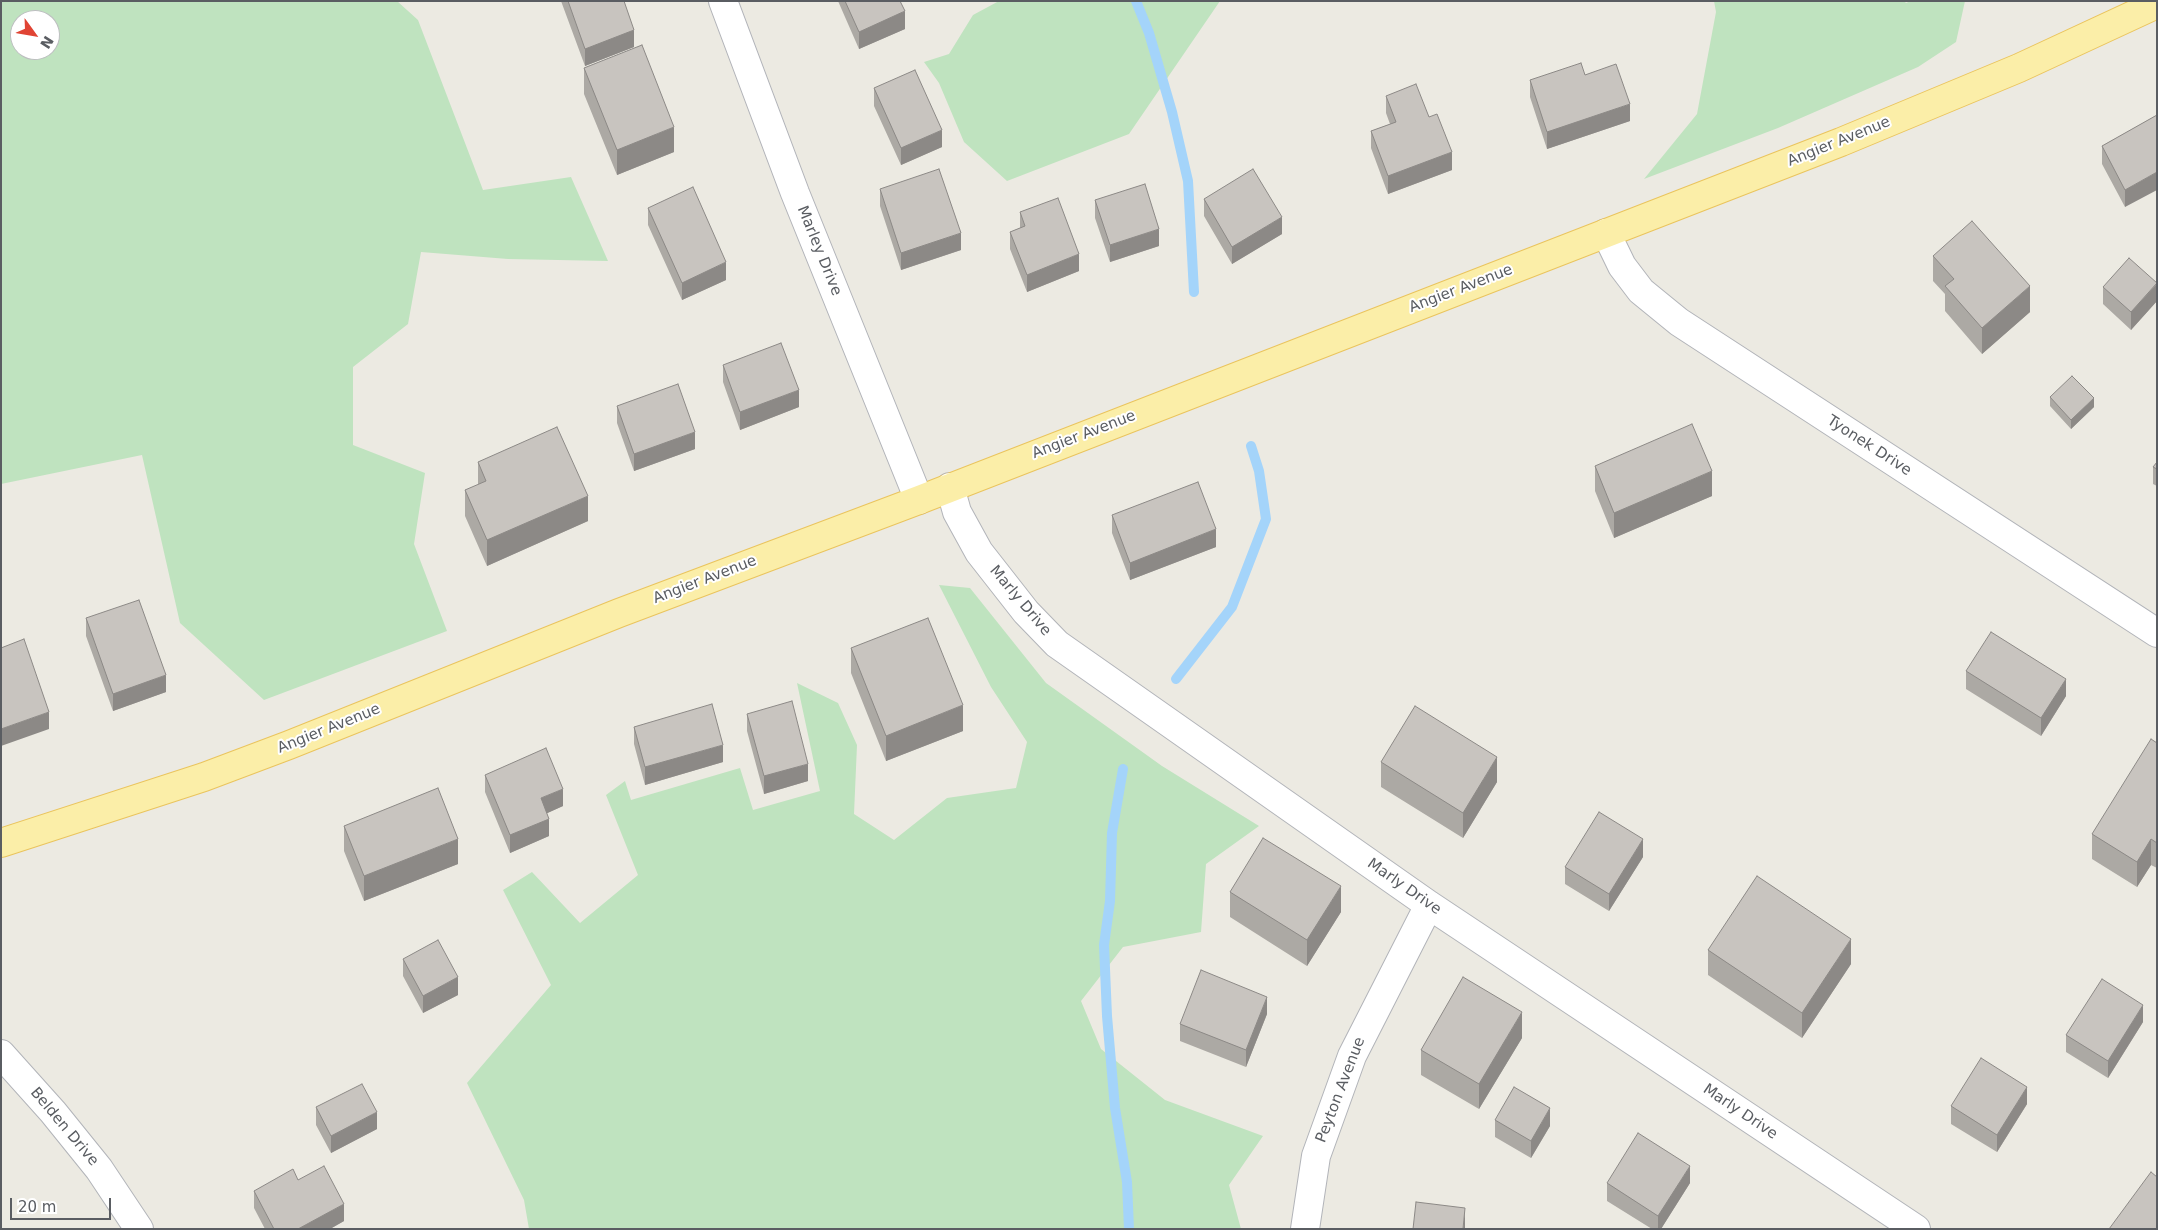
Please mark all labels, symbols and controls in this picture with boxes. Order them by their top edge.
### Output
north arrow [10,10,60,60]
text: N [37,33,57,52]
street label: Angier Avenue [1785,113,1893,171]
street label: Marley Drive [793,203,845,299]
street label: Angier Avenue [1407,261,1515,317]
street label: Angier Avenue [1030,407,1138,463]
street label: Tyonek Drive [1823,412,1915,480]
street label: Angier Avenue [651,552,759,608]
street label: Marly Drive [985,562,1055,640]
street label: Angier Avenue [275,700,383,758]
street label: Marly Drive [1364,855,1444,919]
street label: Peyton Avenue [1313,1035,1369,1145]
street label: Marly Drive [1699,1080,1781,1144]
street label: Belden Drive [26,1084,102,1170]
scale bar [12,1188,114,1220]
text: 20 m [18,1198,56,1216]

